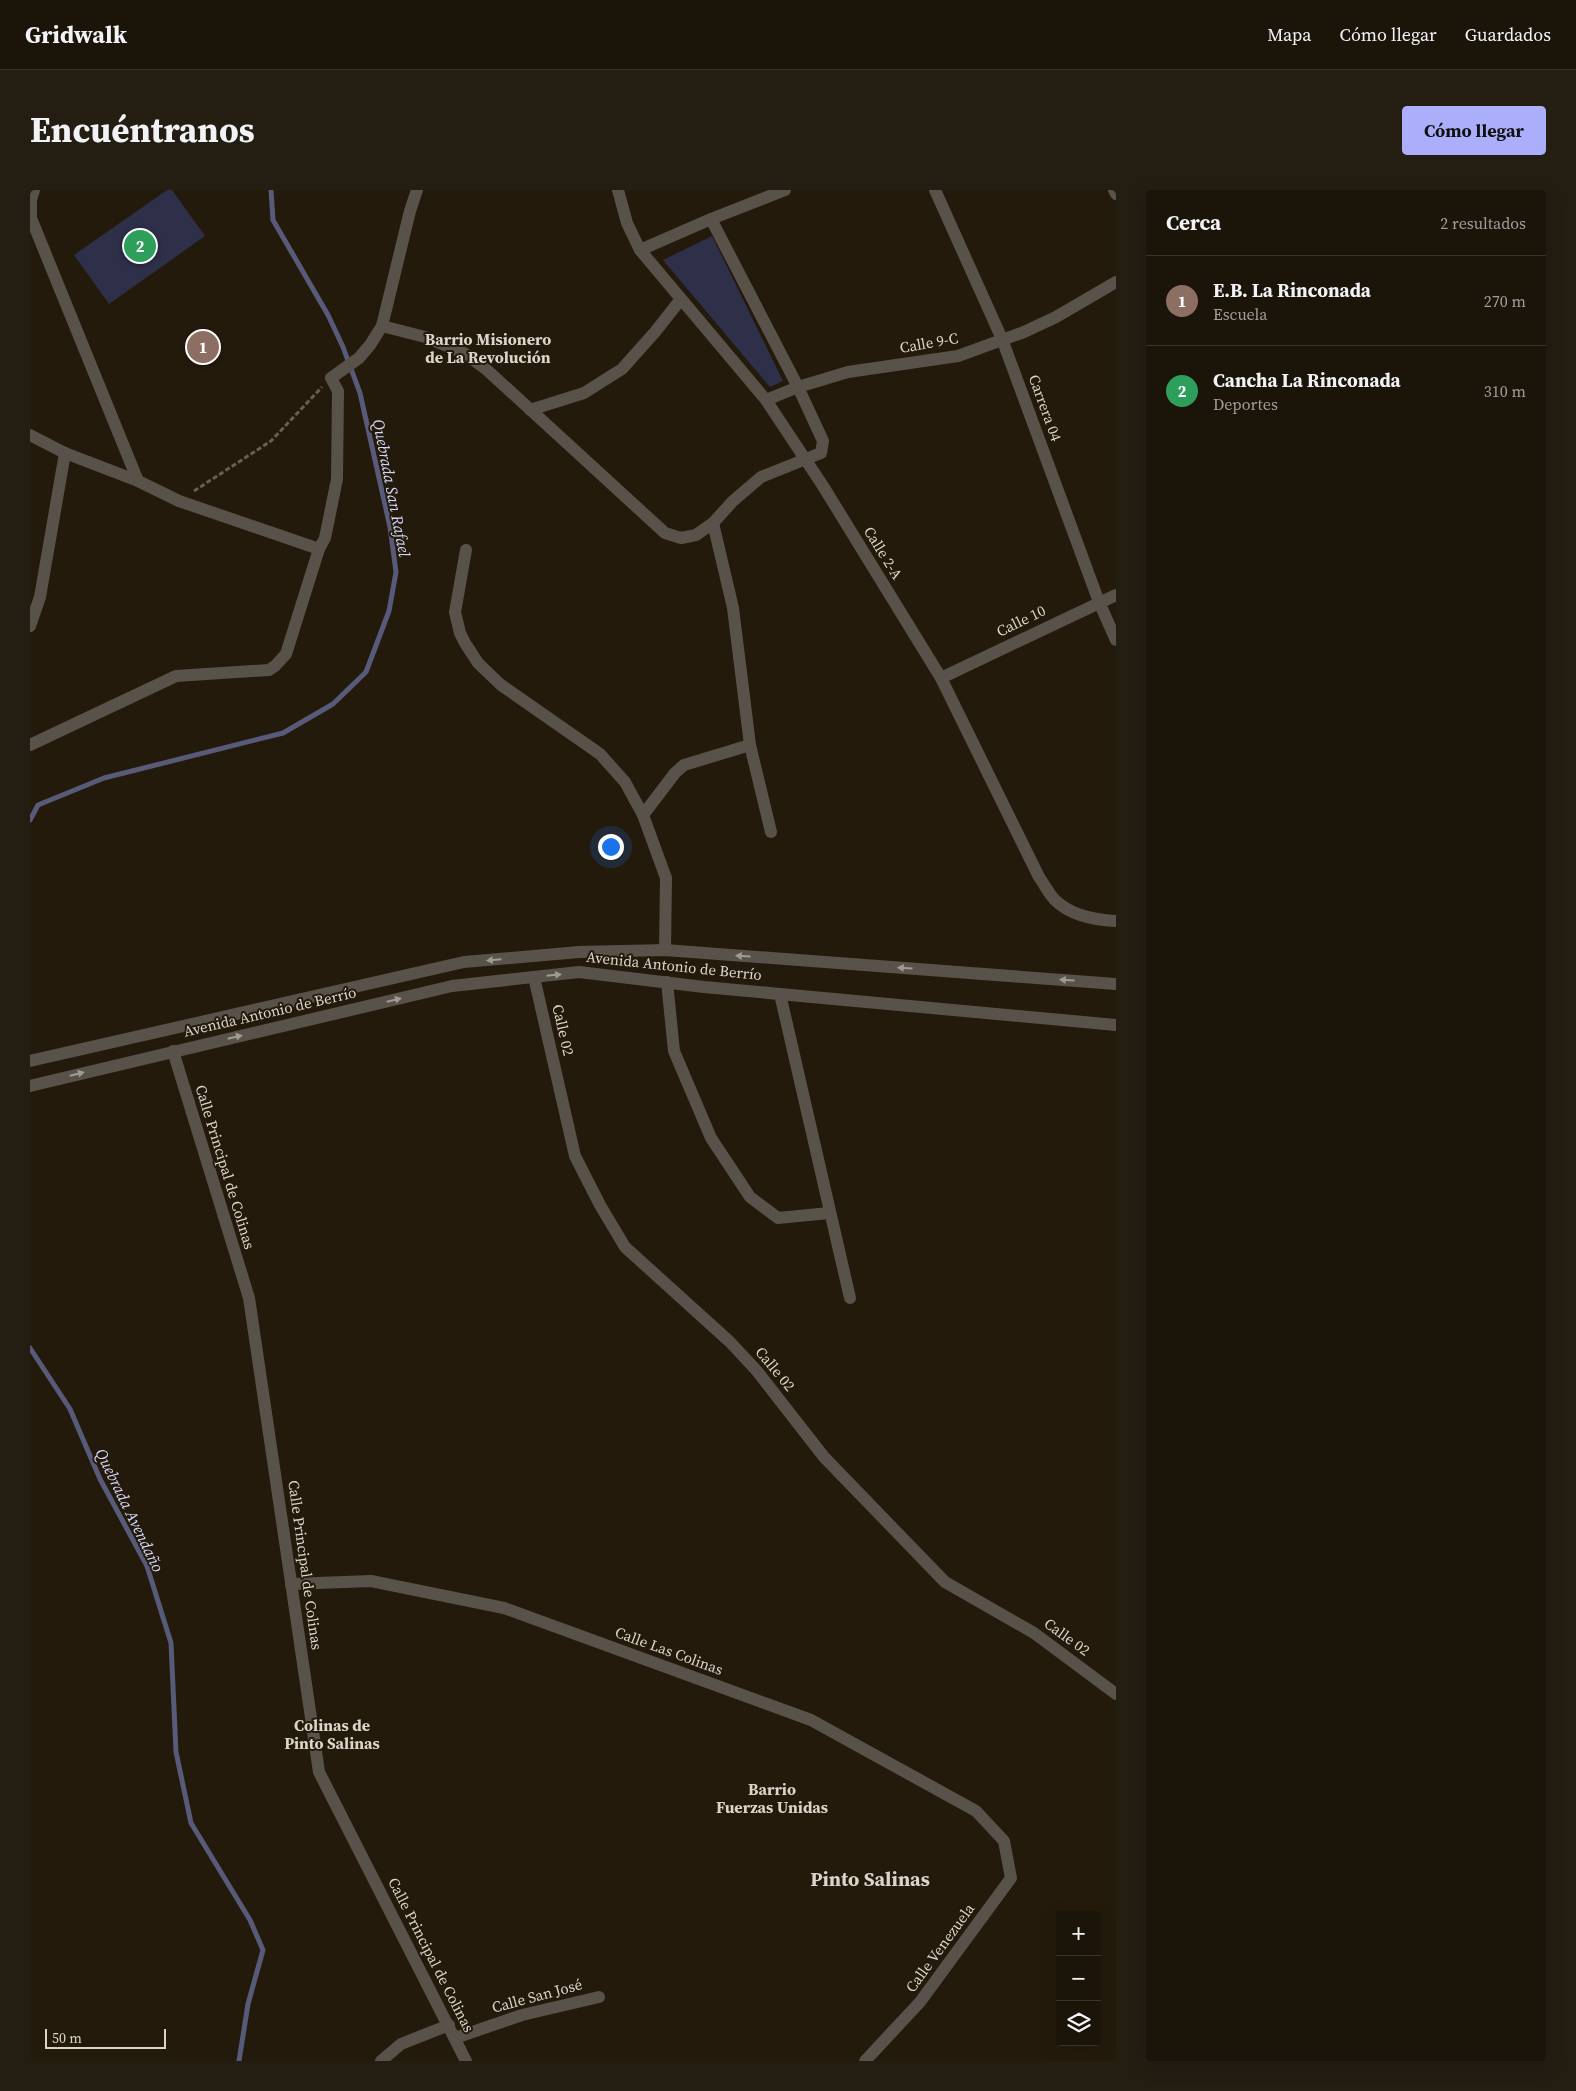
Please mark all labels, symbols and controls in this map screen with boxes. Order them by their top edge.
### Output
text: Gridwalk [25,18,127,51]
text: Mapa [1267,22,1312,47]
text: Cómo llegar [1340,22,1437,47]
text: Guardados [1465,22,1551,47]
text: Encuéntranos [30,106,255,154]
button: Cómo llegar [1402,106,1546,155]
text: Cerca [1166,208,1221,237]
text: 2 resultados [1440,212,1526,234]
pin: 2 [124,227,156,265]
text: E.B. La Rinconada [1213,277,1371,303]
text: 1 [1178,290,1186,312]
text: 270 m [1484,290,1526,312]
text: Escuela [1213,303,1267,325]
street label: Calle 9-C [898,327,960,358]
pin: 1 [187,328,219,366]
district label: Barrio Misionero de La Revolución [425,328,551,368]
text: Cancha La Rinconada [1213,367,1401,393]
street label: Carrera 04 [1024,372,1067,445]
text: 2 [1178,380,1186,402]
text: 310 m [1484,380,1526,402]
text: Deportes [1213,393,1278,415]
water label: Quebrada San Rafael [368,417,416,559]
street label: Calle 2-A [859,522,908,583]
street label: Calle 10 [993,600,1049,641]
your location [598,834,624,860]
street label: Avenida Antonio de Berrío [585,946,763,985]
one-way arrow [735,952,751,960]
one-way arrow [486,956,502,964]
one-way arrow [897,964,913,972]
one-way arrow [546,971,562,979]
one-way arrow [1059,976,1075,984]
street label: Avenida Antonio de Berrío [182,981,358,1042]
one-way arrow [386,996,401,1004]
street label: Calle 02 [547,1002,580,1058]
one-way arrow [228,1033,243,1041]
one-way arrow [70,1070,85,1078]
street label: Calle Principal de Colinas [190,1082,261,1252]
street label: Calle 02 [751,1342,800,1395]
water label: Quebrada Avendaño [91,1445,170,1576]
street label: Calle Principal de Colinas [283,1479,328,1651]
street label: Calle 02 [1040,1613,1095,1660]
street label: Calle Las Colinas [612,1621,726,1680]
district label: Colinas de Pinto Salinas [284,1714,380,1754]
district label: Barrio Fuerzas Unidas [716,1778,828,1818]
district label: Pinto Salinas [810,1865,930,1893]
street label: Calle Principal de Colinas [383,1874,480,2036]
street label: Calle Venezuela [900,1899,979,1996]
map controls [1056,1911,1101,2046]
button: + [1056,1911,1101,1956]
button: − [1056,1956,1101,2001]
street label: Calle San José [489,1973,585,2018]
button: layers [1056,2001,1101,2046]
scale bar [45,2026,166,2049]
text: 50 m [52,2028,82,2048]

